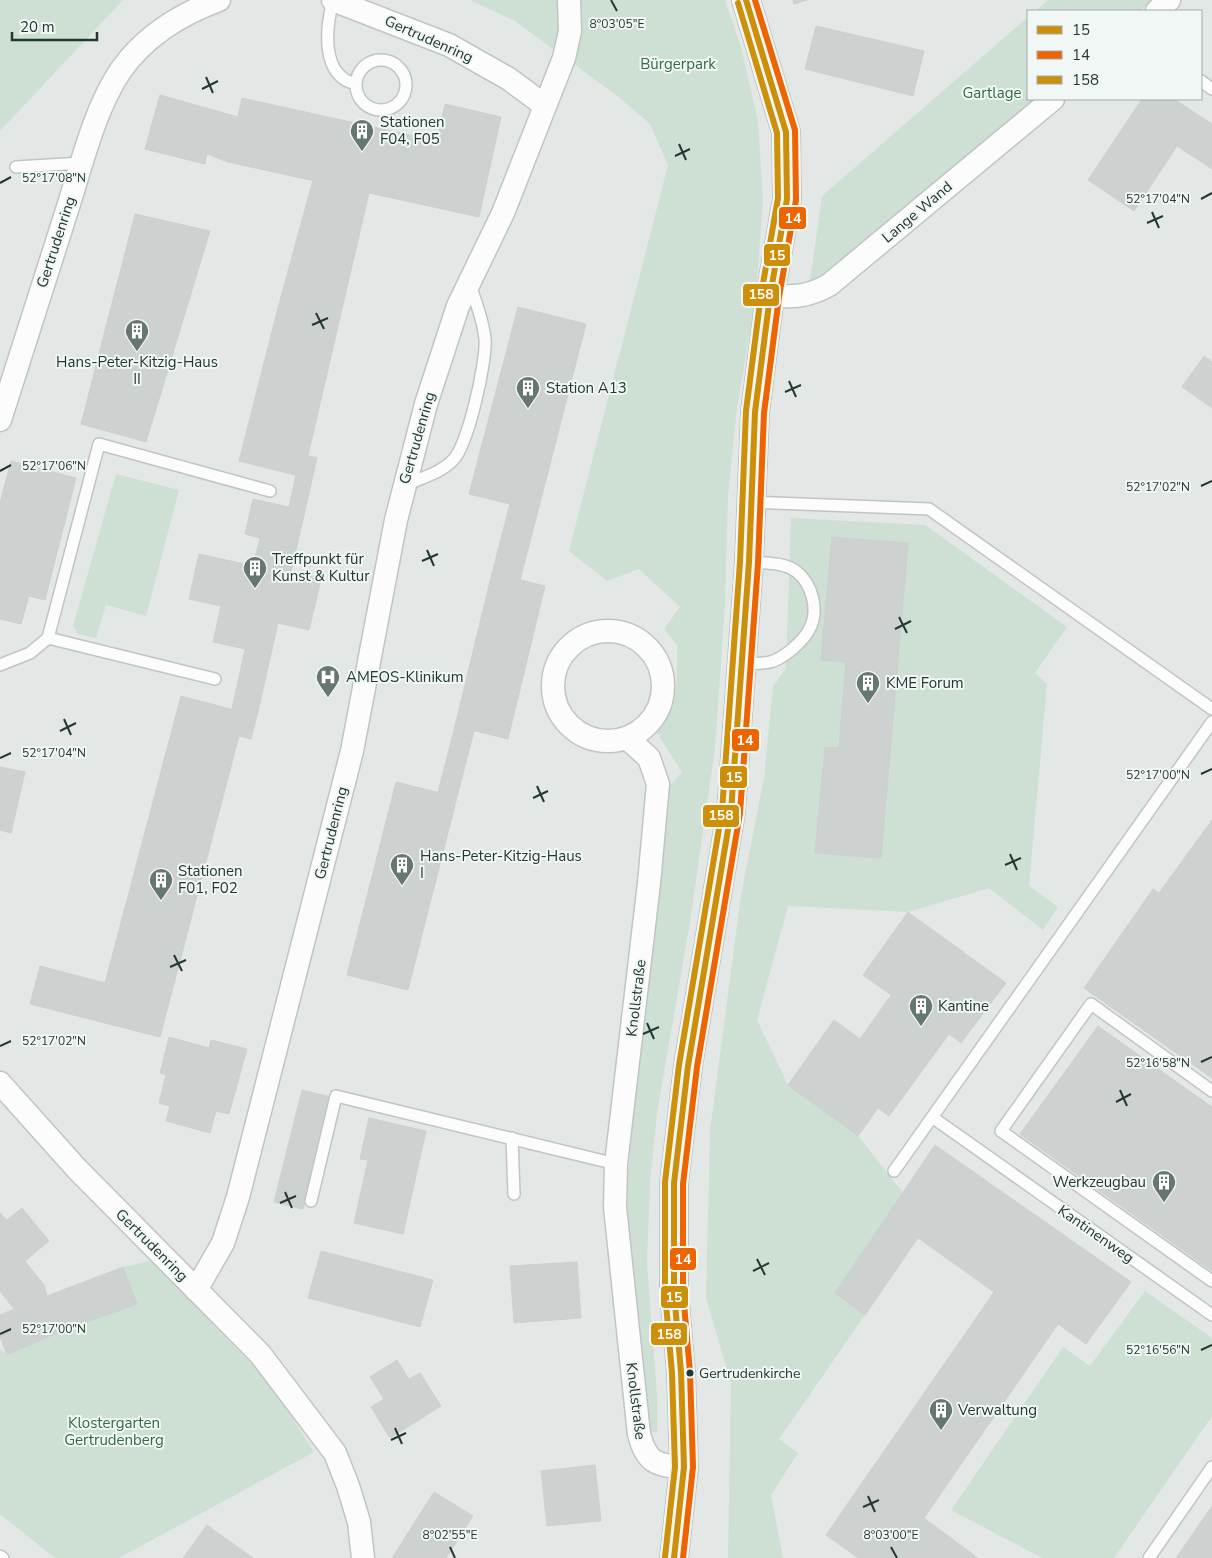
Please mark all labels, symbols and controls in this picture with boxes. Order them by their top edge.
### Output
scale bar [12,10,98,42]
legend [1027,10,1202,100]
street label: Gertrudenring [382,11,476,67]
text: 8°03'05"E [590,16,644,32]
text: 20 m [20,17,55,37]
text: 15 [1072,20,1090,40]
text: 14 [1072,45,1090,65]
park label: Bürgerpark [640,54,716,74]
text: 158 [1072,70,1099,90]
park label: Gartlage [962,83,1022,103]
place label: Stationen F04, F05 [380,112,445,149]
building icon: Stationen F04, F05 [349,118,375,152]
text: 52°17'08"N [22,170,86,186]
street label: Lange Wand [878,177,956,247]
text: 52°17'04"N [1126,191,1190,207]
street label: Gertrudenring [32,194,80,290]
line badge: 14 [778,206,807,230]
text: 14 [785,209,802,228]
line badge: 15 [763,243,791,267]
text: 15 [769,246,785,265]
line badge: 158 [742,283,780,307]
text: 158 [748,285,774,304]
building icon: Hans-Peter-Kitzig-Haus II [124,318,150,352]
place label: Hans-Peter-Kitzig-Haus II [56,352,218,389]
building icon: Station A13 [515,375,541,409]
place label: Station A13 [546,378,627,398]
street label: Gertrudenring [394,390,440,486]
text: 52°17'06"N [22,458,86,474]
text: 52°17'02"N [1126,479,1190,495]
place label: Treffpunkt für Kunst & Kultur [272,549,370,586]
building icon: Treffpunkt für Kunst & Kultur [242,555,268,589]
hospital icon: AMEOS-Klinikum [315,664,341,698]
place label: AMEOS-Klinikum [346,667,464,687]
building icon: KME Forum [855,670,881,704]
place label: KME Forum [886,673,964,693]
line badge: 14 [731,728,760,752]
text: 14 [737,731,754,750]
text: 52°17'04"N [22,745,86,761]
line badge: 15 [719,765,748,789]
text: 52°17'00"N [1126,767,1190,783]
text: 15 [726,768,742,787]
street label: Gertrudenring [310,784,352,882]
line badge: 158 [702,804,740,828]
text: 158 [708,806,734,825]
place label: Hans-Peter-Kitzig-Haus I [420,846,582,883]
building icon: Hans-Peter-Kitzig-Haus I [389,852,415,886]
place label: Stationen F01, F02 [178,861,243,898]
building icon: Stationen F01, F02 [148,867,174,901]
street label: Knollstraße [621,958,651,1038]
building icon: Kantine [908,993,934,1027]
place label: Kantine [938,996,989,1016]
text: 52°17'02"N [22,1033,86,1049]
text: 52°16'58"N [1126,1055,1190,1071]
building icon: Werkzeugbau [1151,1169,1177,1203]
place label: Werkzeugbau [1053,1172,1146,1192]
street label: Kantinenweg [1054,1200,1138,1268]
street label: Gertrudenring [111,1204,193,1286]
line badge: 14 [669,1247,697,1271]
text: 14 [675,1250,692,1269]
line badge: 15 [660,1285,689,1309]
text: 15 [666,1288,682,1307]
text: 52°17'00"N [22,1321,86,1337]
line badge: 158 [650,1322,688,1346]
text: 158 [656,1325,682,1344]
text: 52°16'56"N [1126,1342,1190,1358]
street label: Knollstraße [621,1361,651,1441]
place label: Gertrudenkirche [699,1364,800,1383]
marker: Gertrudenkirche [685,1368,695,1378]
building icon: Verwaltung [928,1397,954,1431]
place label: Verwaltung [957,1400,1037,1420]
park label: Klostergarten Gertrudenberg [64,1413,164,1450]
text: 8°02'55"E [423,1527,477,1543]
text: 8°03'00"E [864,1527,918,1543]

